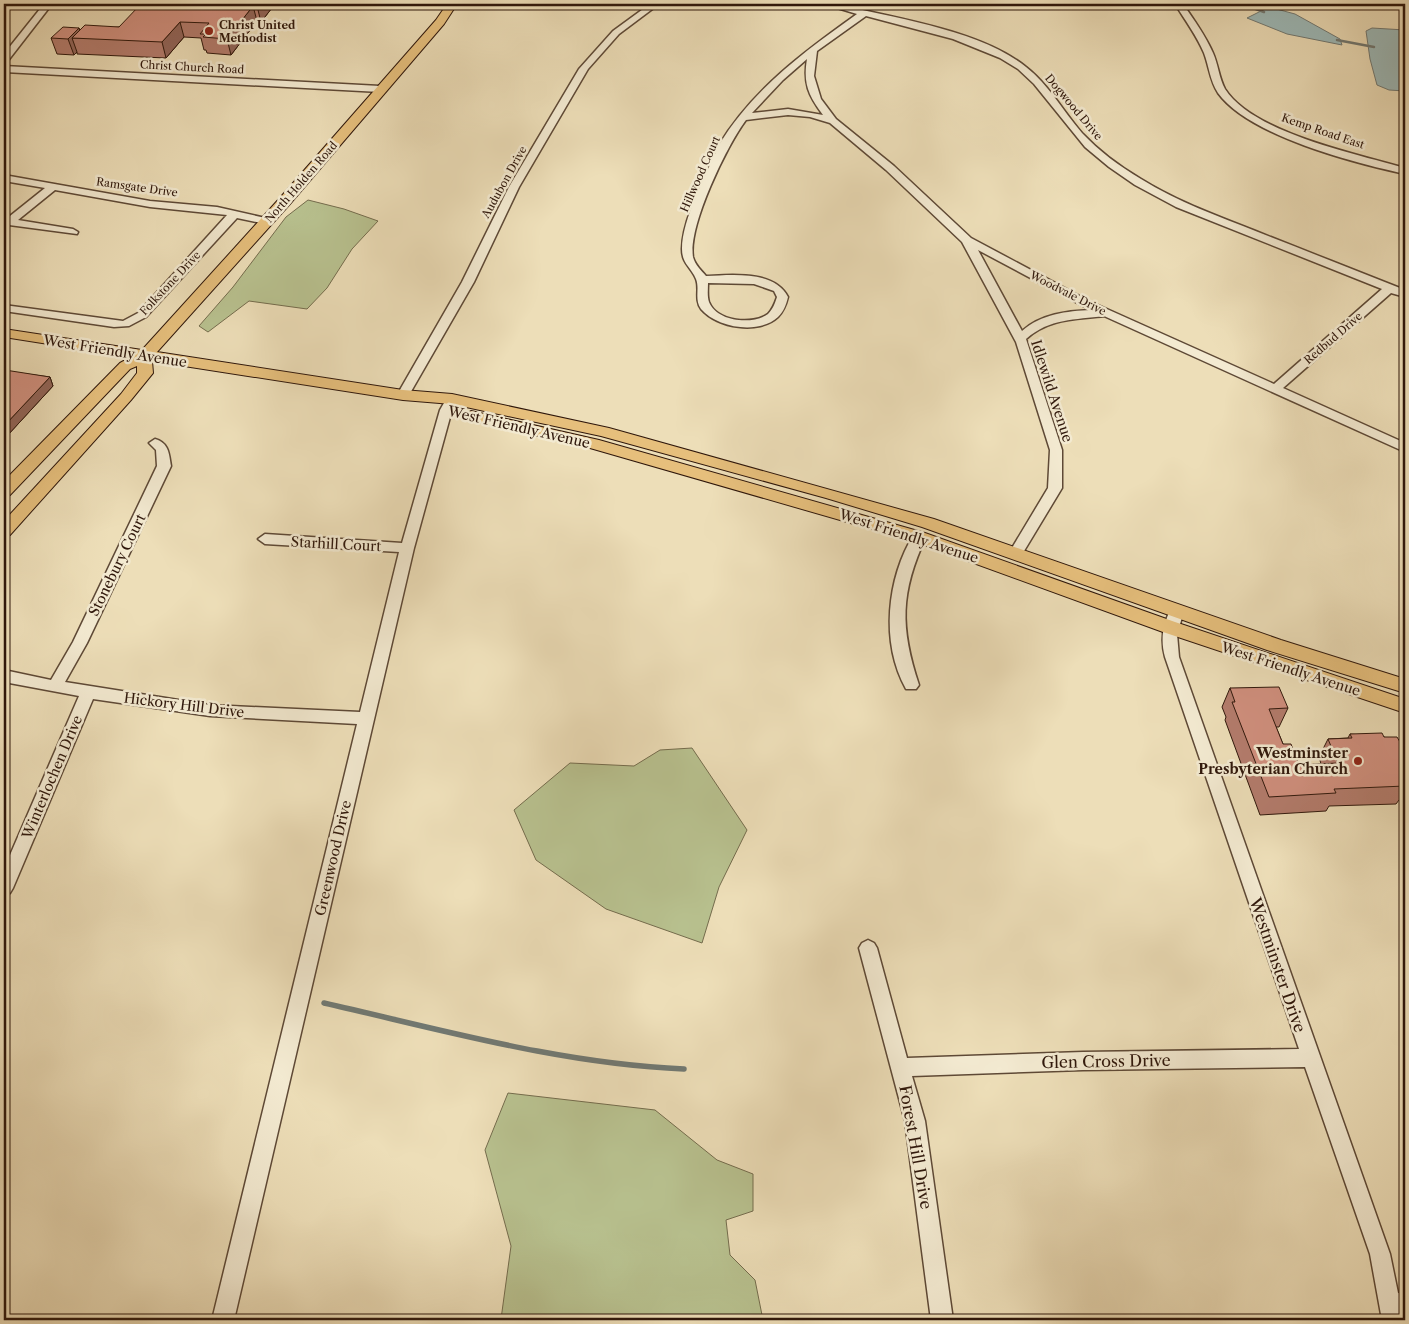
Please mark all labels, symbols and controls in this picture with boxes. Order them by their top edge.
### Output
place label: Christ United Methodist [219,18,296,45]
marker: Christ United Methodist [203,25,215,37]
street label: Christ Church Road [140,57,245,77]
street label: Dogwood Drive [1042,71,1106,143]
street label: Kemp Road East [1280,110,1366,152]
street label: Hillwood Court [677,134,723,214]
street label: North Holden Road [262,138,340,225]
street label: Audubon Drive [478,144,530,221]
street label: Ramsgate Drive [95,174,179,200]
street label: Folkstone Drive [137,248,203,318]
street label: Woodvale Drive [1027,267,1108,318]
street label: Redbud Drive [1301,309,1365,367]
street label: West Friendly Avenue [41,331,188,371]
street label: Idlewild Avenue [1027,337,1077,445]
street label: West Friendly Avenue [445,402,592,452]
street label: West Friendly Avenue [836,505,981,567]
street label: Stonebury Court [84,511,150,619]
street label: Starhill Court [290,533,382,555]
street label: West Friendly Avenue [1218,638,1363,700]
street label: Hickory Hill Drive [123,689,246,721]
street label: Winterlochen Drive [17,712,86,842]
place label: Westminster Presbyterian Church [1198,744,1348,778]
marker: Westminster Presbyterian Church [1352,755,1364,767]
street label: Greenwood Drive [311,798,355,918]
street label: Westminster Drive [1245,894,1310,1035]
street label: Glen Cross Drive [1041,1050,1171,1072]
street label: Forest Hill Drive [895,1083,937,1211]

